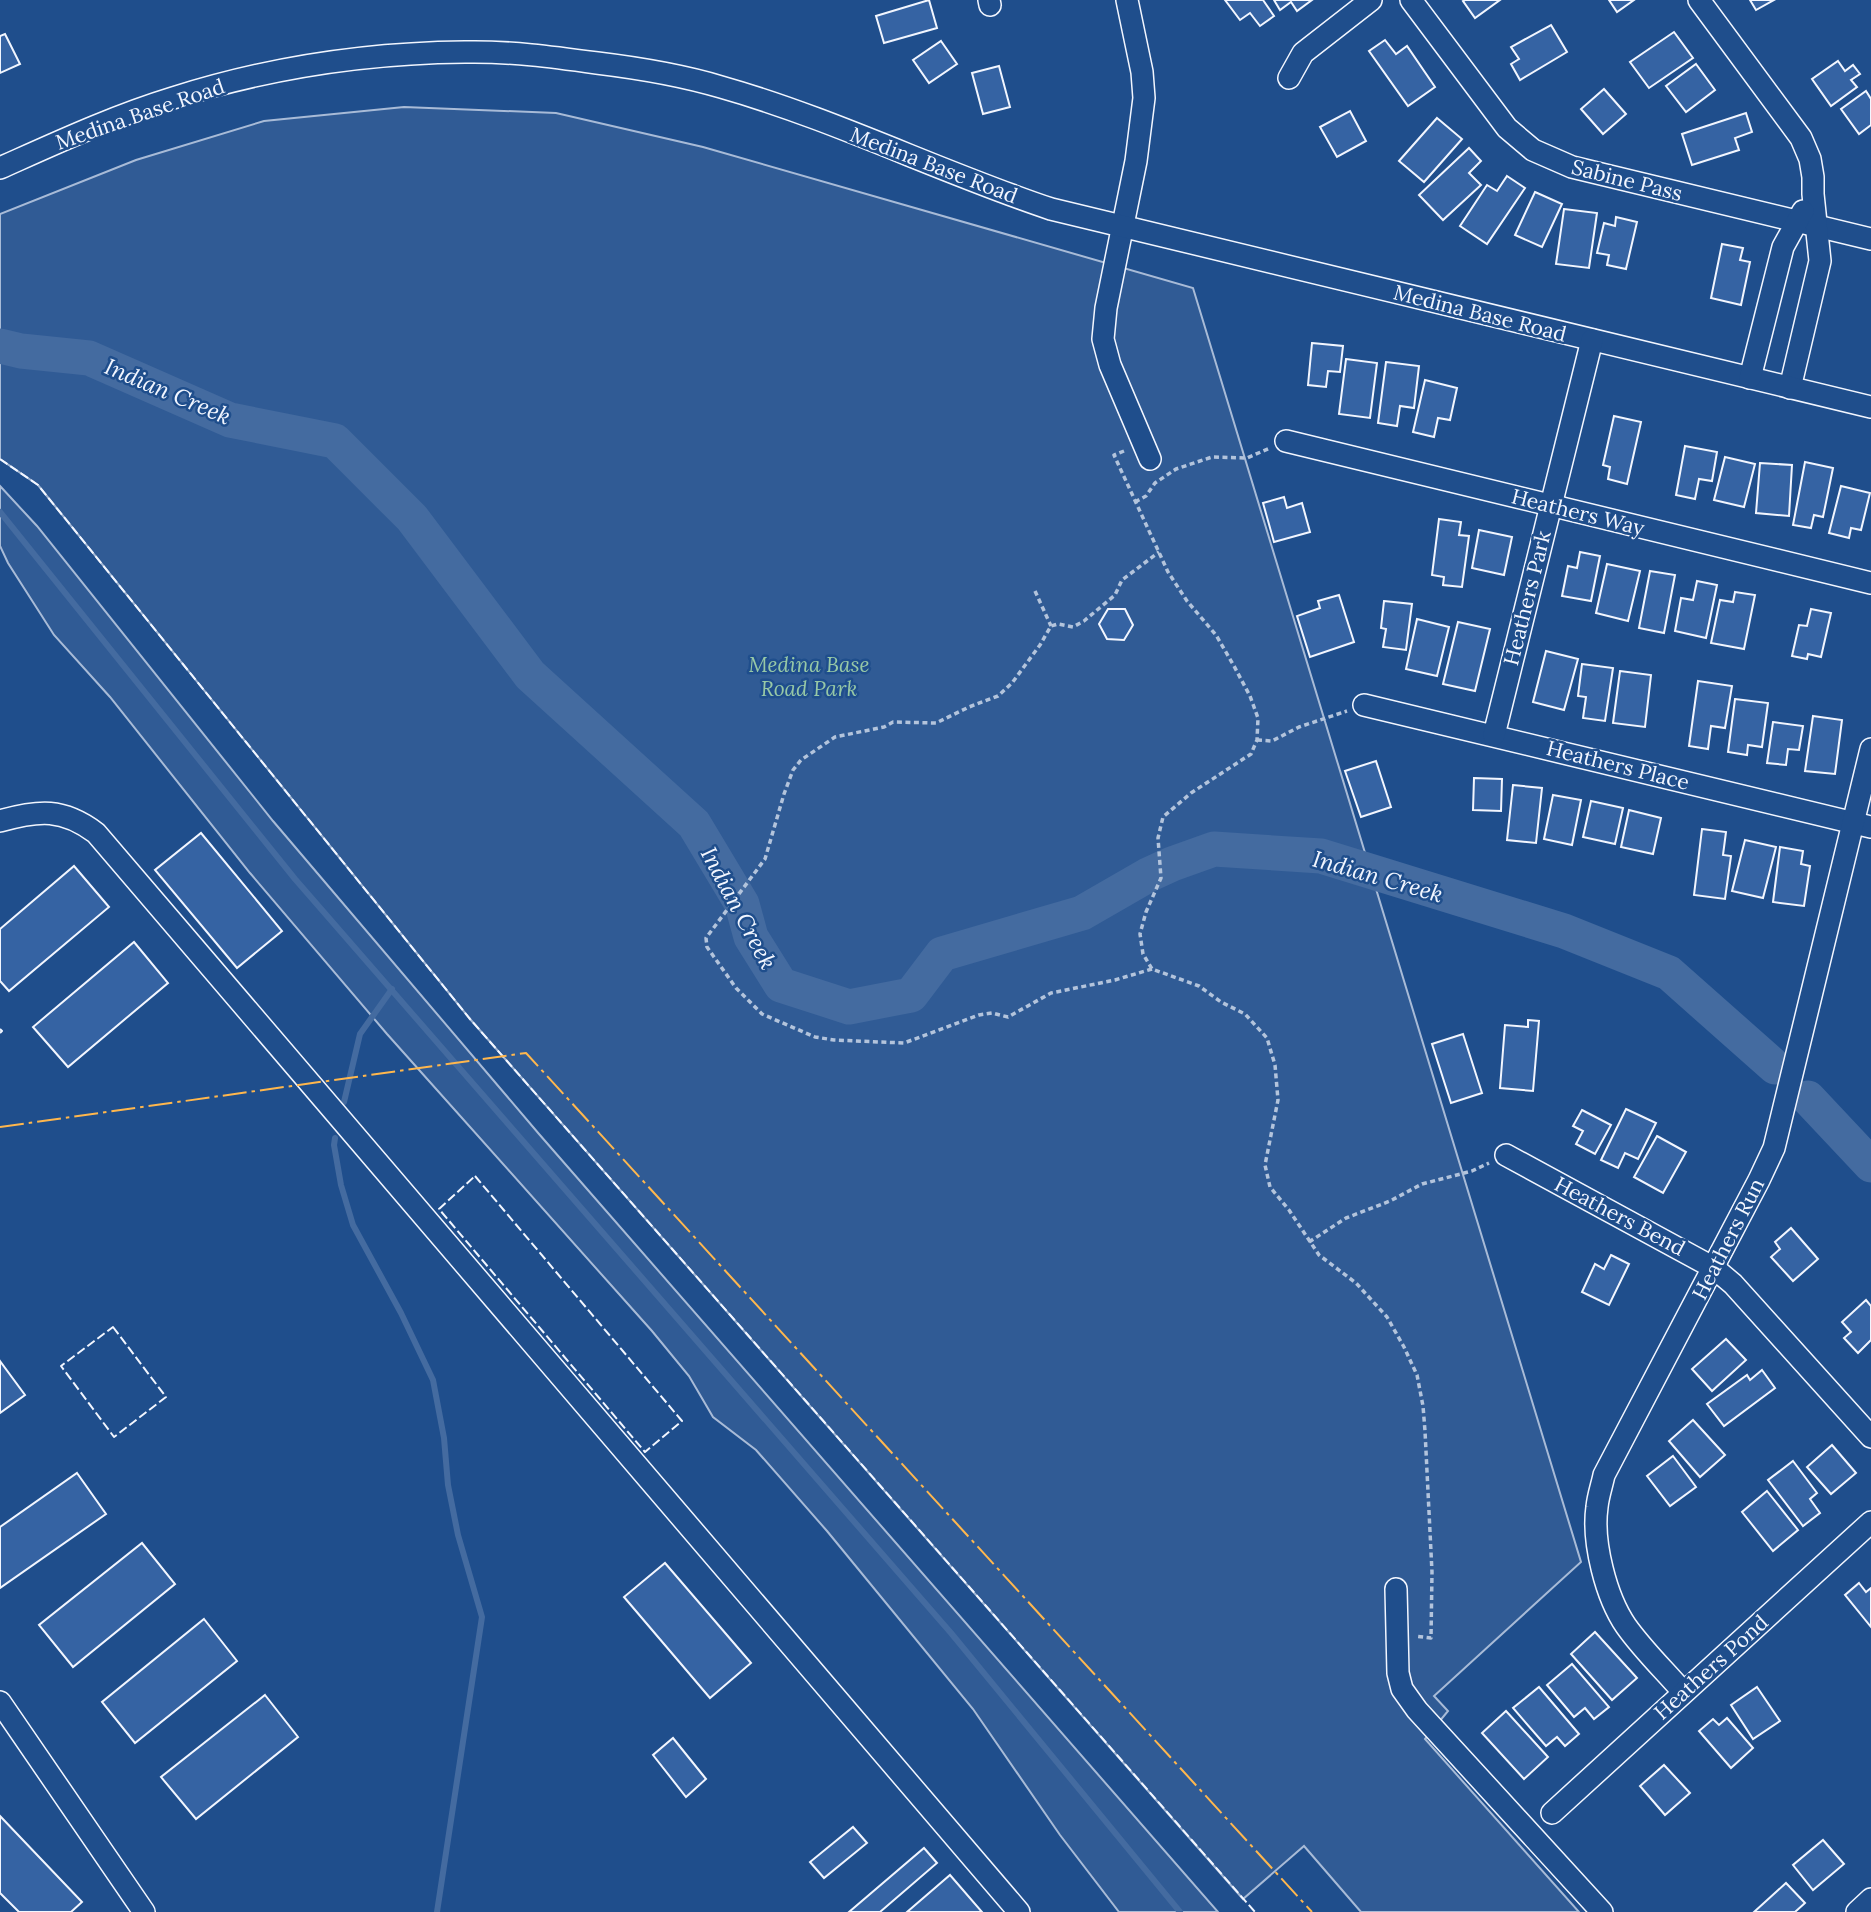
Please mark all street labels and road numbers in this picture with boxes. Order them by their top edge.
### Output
street label: Medina Base Road [52,72,228,156]
street label: Medina Base Road [846,121,1022,209]
street label: Sabine Pass [1569,153,1685,207]
street label: Medina Base Road [1391,278,1569,348]
street label: Heathers Way [1509,482,1647,542]
street label: Heathers Park [1497,527,1557,668]
street label: Heathers Place [1544,734,1692,796]
street label: Heathers Bend [1550,1170,1690,1262]
street label: Heathers Run [1686,1173,1770,1304]
street label: Heathers Pond [1648,1609,1774,1725]

